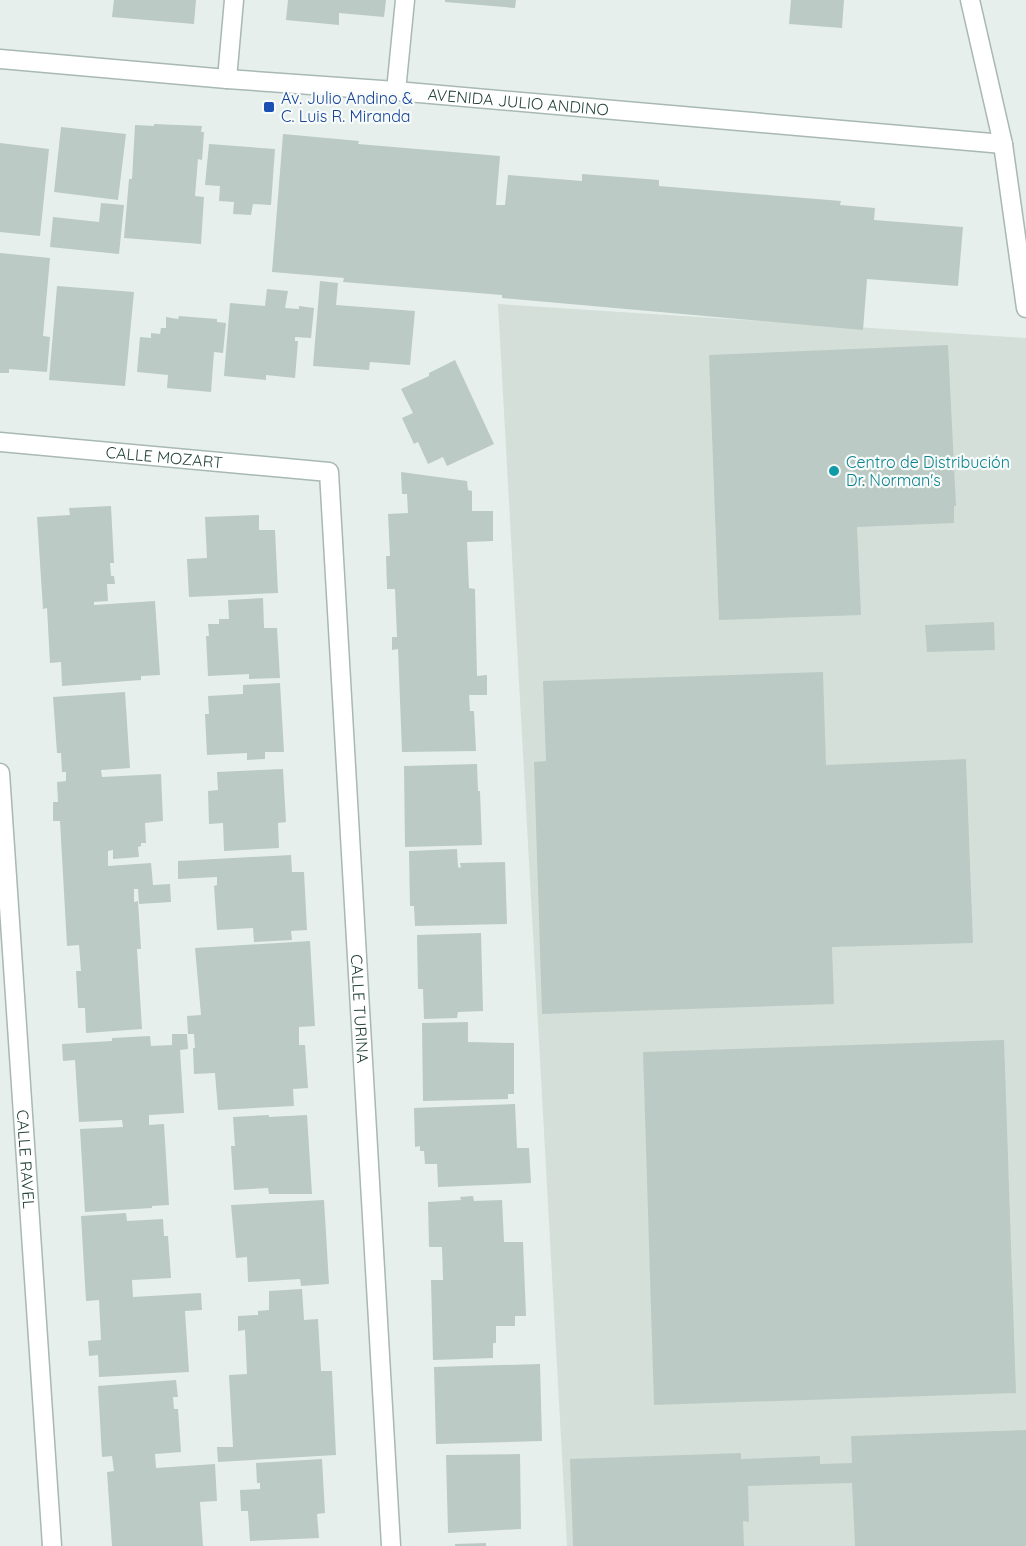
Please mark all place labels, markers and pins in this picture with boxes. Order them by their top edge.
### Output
place label: Av. Julio Andino & C. Luis R. Miranda [281,88,413,126]
marker: Av. Julio Andino & C. Luis R. Miranda [262,100,276,114]
place label: Centro de Distribución Dr. Norman's [846,452,1010,490]
marker: Centro de Distribución Dr. Norman's [827,464,841,478]

